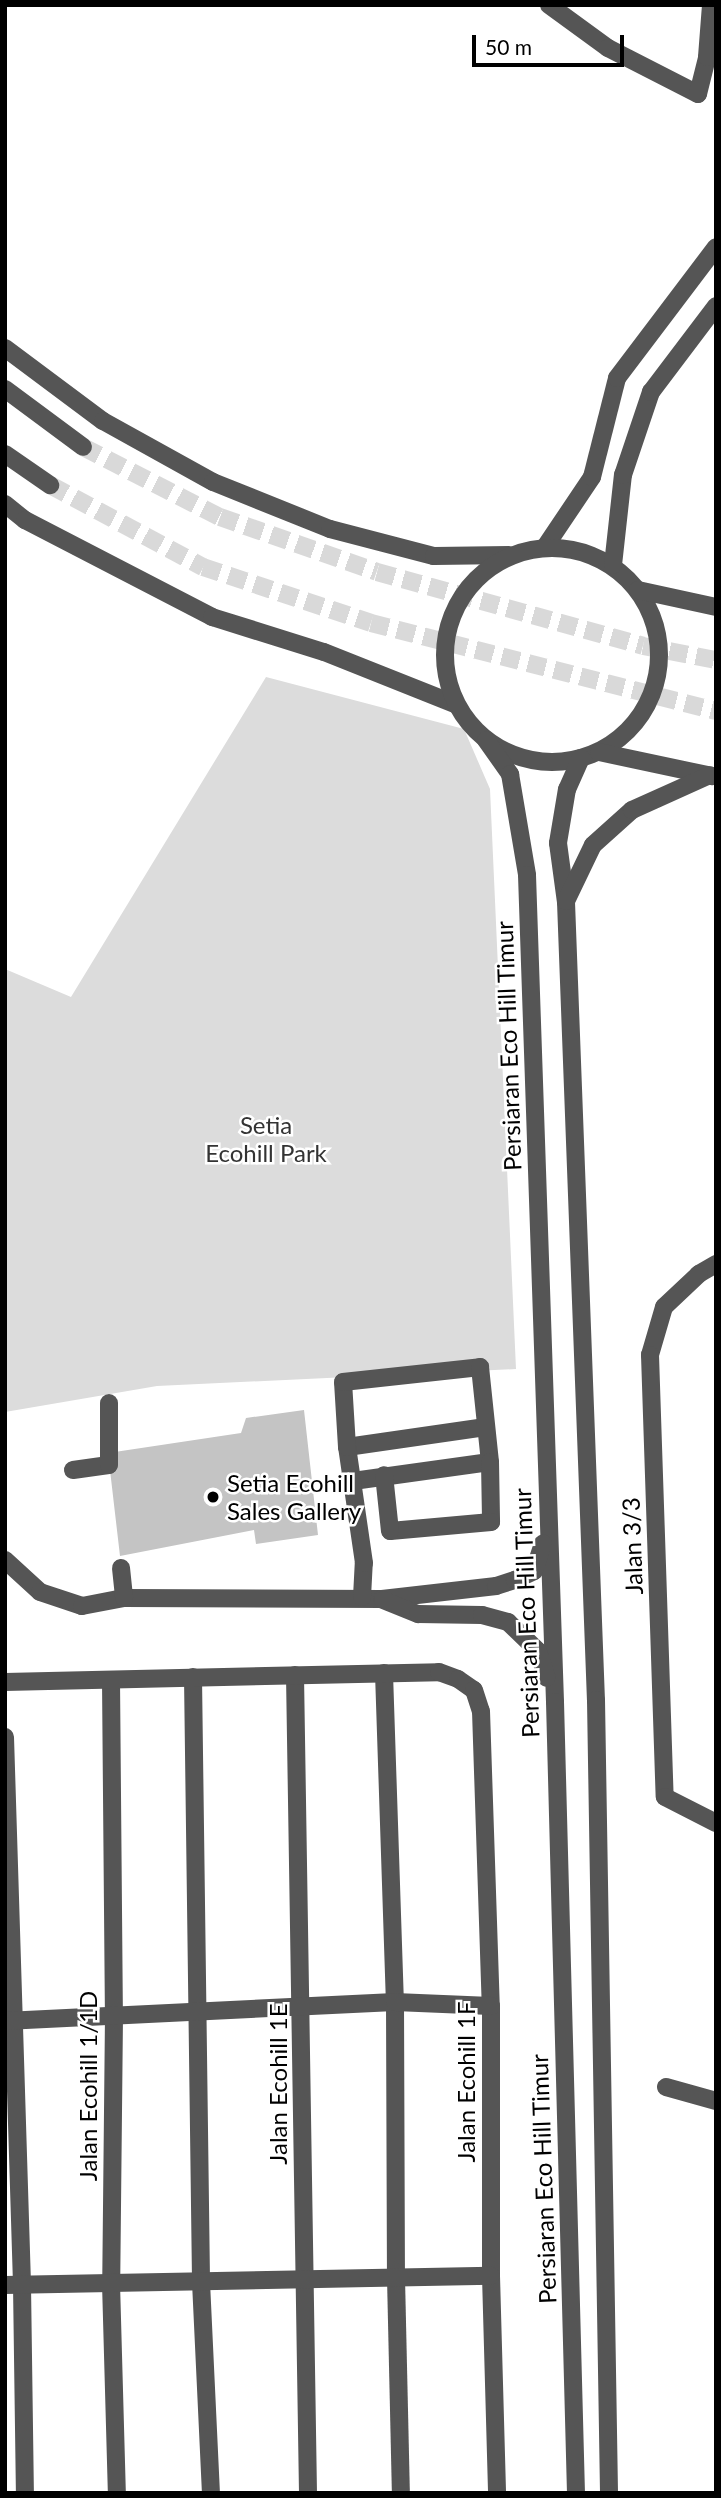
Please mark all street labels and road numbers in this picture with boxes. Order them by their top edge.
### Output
street label: Persiaran Eco Hill Timur [489,920,527,1172]
street label: Persiaran Eco Hill Timur [507,1487,545,1739]
street label: Jalan 3/3 [616,1497,648,1595]
street label: Jalan Ecohill 1/1D [74,1991,102,2181]
street label: Jalan Ecohill 1F [452,2002,480,2162]
street label: Jalan Ecohill 1E [264,2003,292,2165]
street label: Persiaran Eco Hill Timur [524,2053,562,2305]

